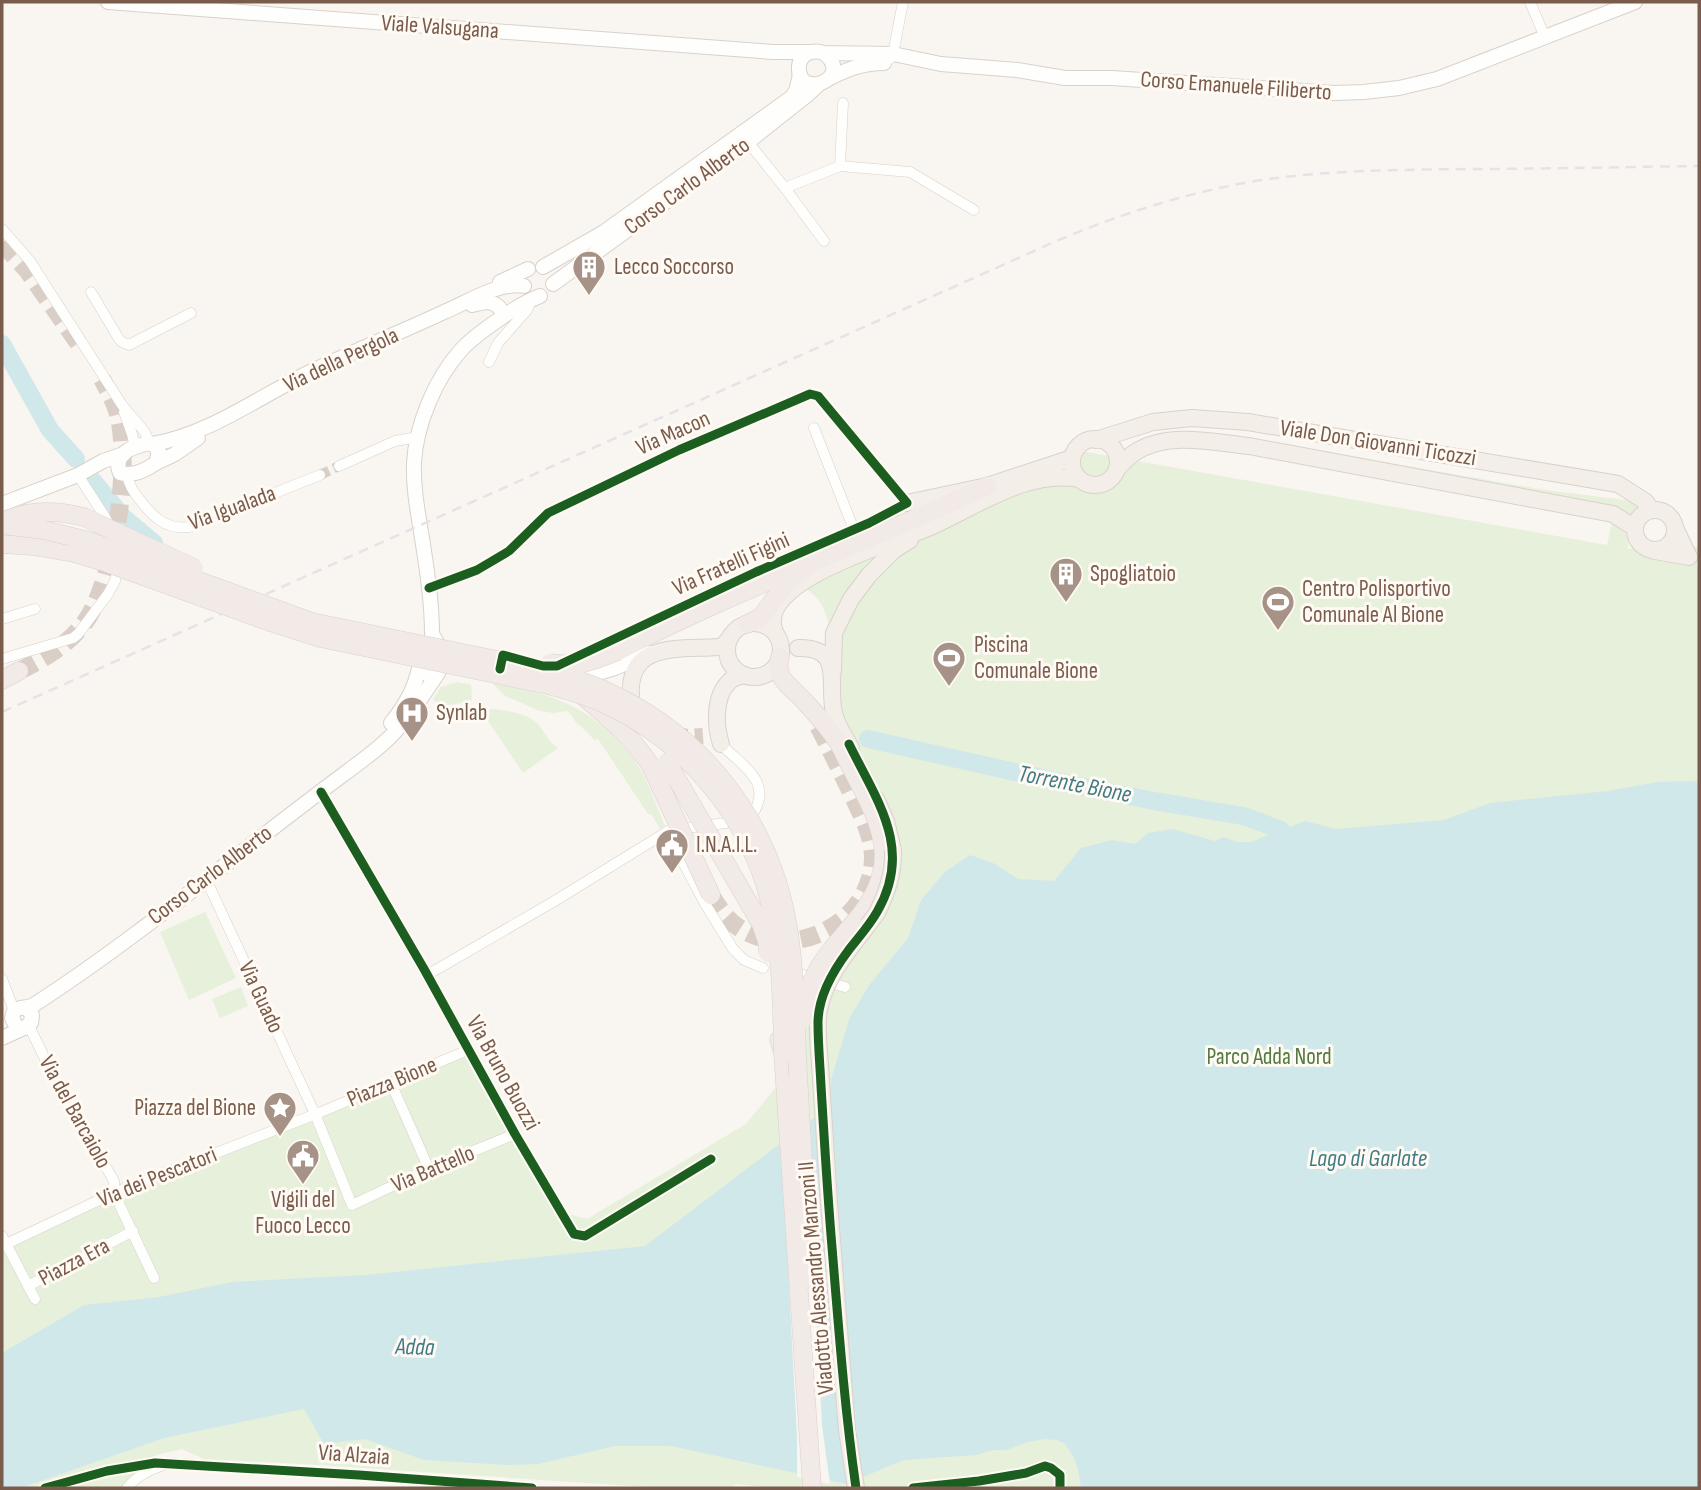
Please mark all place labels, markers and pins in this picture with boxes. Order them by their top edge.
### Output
building icon: Lecco Soccorso [570,248,608,297]
place label: Lecco Soccorso [614,253,734,281]
building icon: Spogliatoio [1047,555,1085,604]
place label: Spogliatoio [1090,560,1176,588]
place label: Centro Polisportivo Comunale Al Bione [1302,575,1451,629]
sports icon: Centro Polisportivo Comunale Al Bione [1259,583,1297,632]
place label: Piscina Comunale Bione [974,631,1098,685]
sports icon: Piscina Comunale Bione [930,639,968,688]
hospital icon: Synlab [393,694,431,743]
place label: Synlab [436,699,487,727]
public building icon: I.N.A.I.L. [653,826,691,875]
place label: I.N.A.I.L. [696,831,757,859]
place icon: Piazza del Bione [261,1089,299,1138]
place label: Piazza del Bione [134,1094,256,1122]
public building icon: Vigili del Fuoco Lecco [284,1137,322,1186]
place label: Vigili del Fuoco Lecco [255,1186,351,1240]

